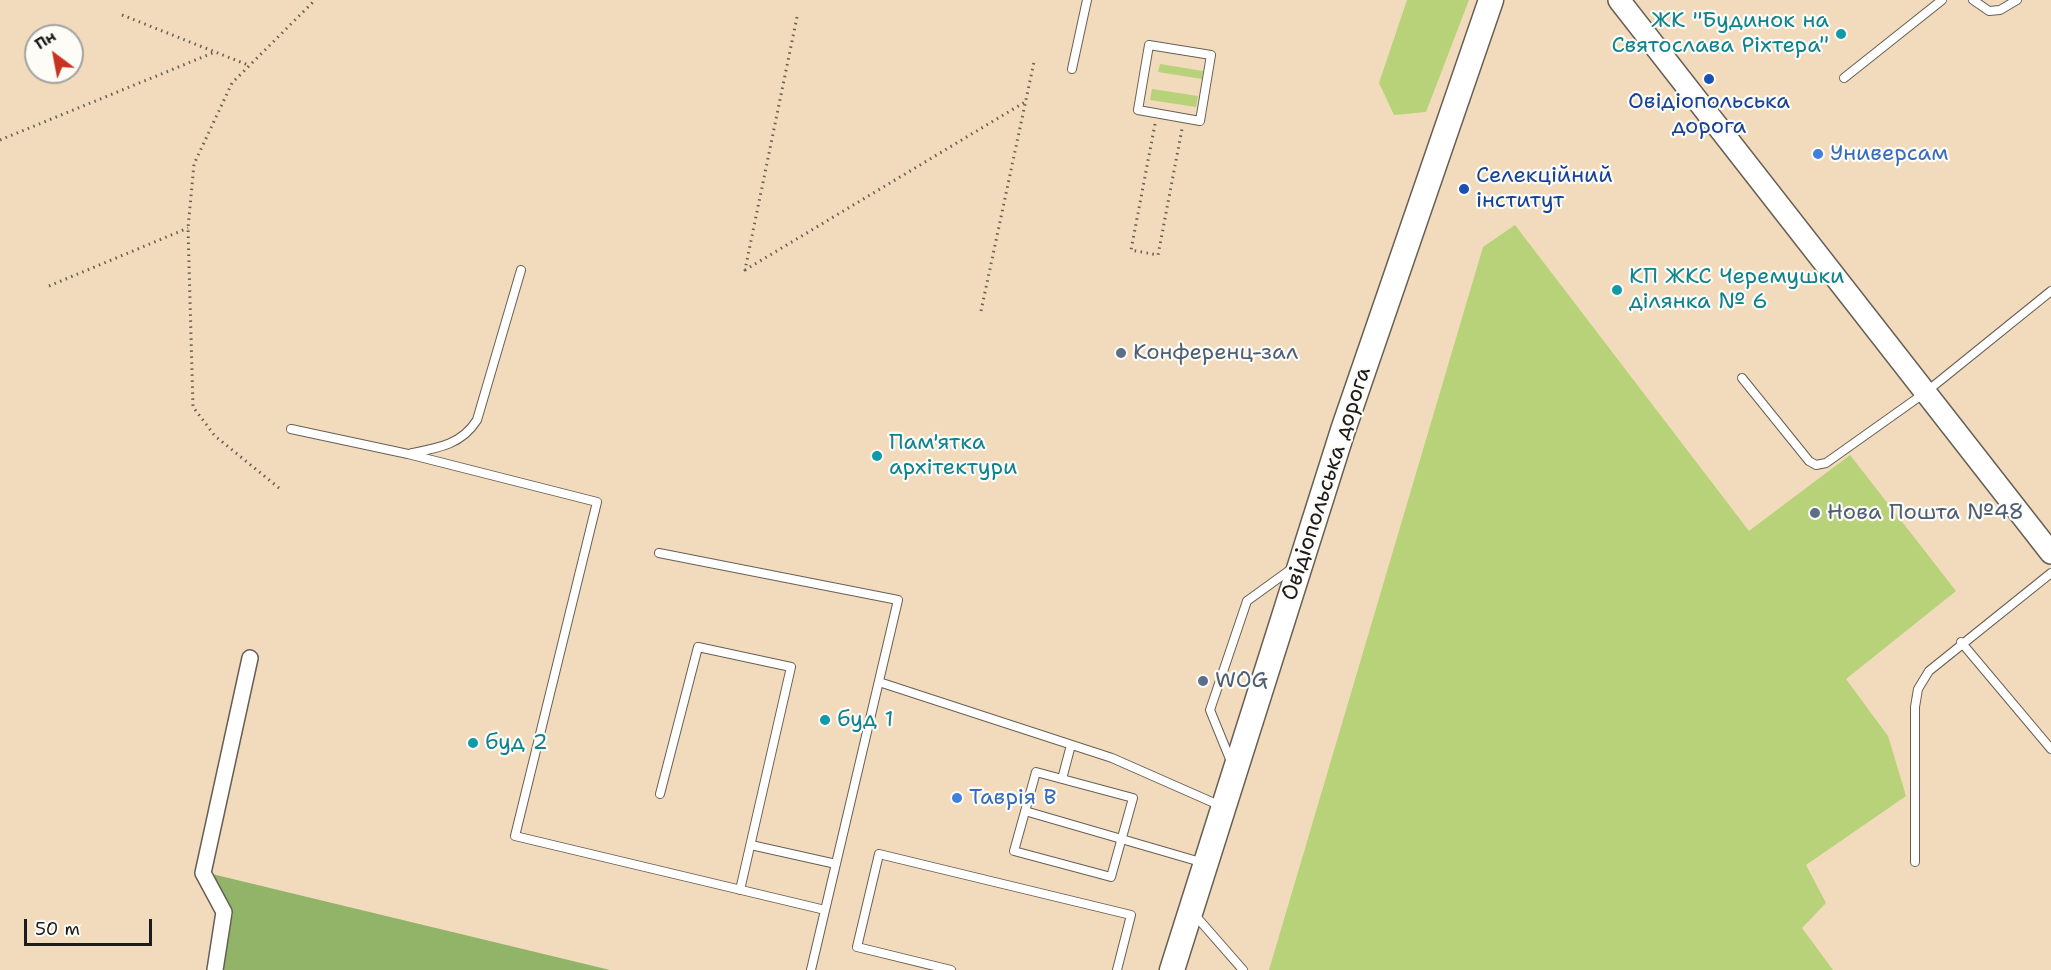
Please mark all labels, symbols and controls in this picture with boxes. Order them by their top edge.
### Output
place label: ЖК "Будинок на Святослава Ріхтера" [1611,8,1829,60]
north arrow [24,24,84,84]
text: Пн [31,26,60,55]
marker: ЖК "Будинок на Святослава Ріхтера" [1834,27,1848,41]
marker: Овідіопольська дорога [1702,72,1716,86]
place label: Овідіопольська дорога [1628,89,1790,140]
place label: Универсам [1830,141,1948,167]
marker: Универсам [1811,147,1825,161]
place label: Селекційний інститут [1476,163,1613,214]
marker: Селекційний інститут [1457,182,1471,196]
place label: КП ЖКС Черемушки ділянка № 6 [1629,264,1844,316]
marker: КП ЖКС Черемушки ділянка № 6 [1610,283,1624,297]
place label: Конференц-зал [1133,340,1298,366]
marker: Конференц-зал [1114,346,1128,360]
street label: Овідіопольська дорога [1277,364,1377,604]
place label: Пам'ятка архітектури [889,430,1017,482]
marker: Пам'ятка архітектури [870,449,884,463]
place label: Нова Пошта №48 [1827,500,2024,526]
marker: Нова Пошта №48 [1808,506,1822,520]
place label: WOG [1215,668,1268,694]
marker: WOG [1196,674,1210,688]
place label: буд 1 [837,707,894,733]
marker: буд 1 [818,713,832,727]
place label: буд 2 [485,730,548,756]
marker: буд 2 [466,736,480,750]
place label: Таврія В [969,785,1056,811]
marker: Таврія В [950,791,964,805]
scale bar [27,907,154,945]
text: 50 m [35,917,80,941]

